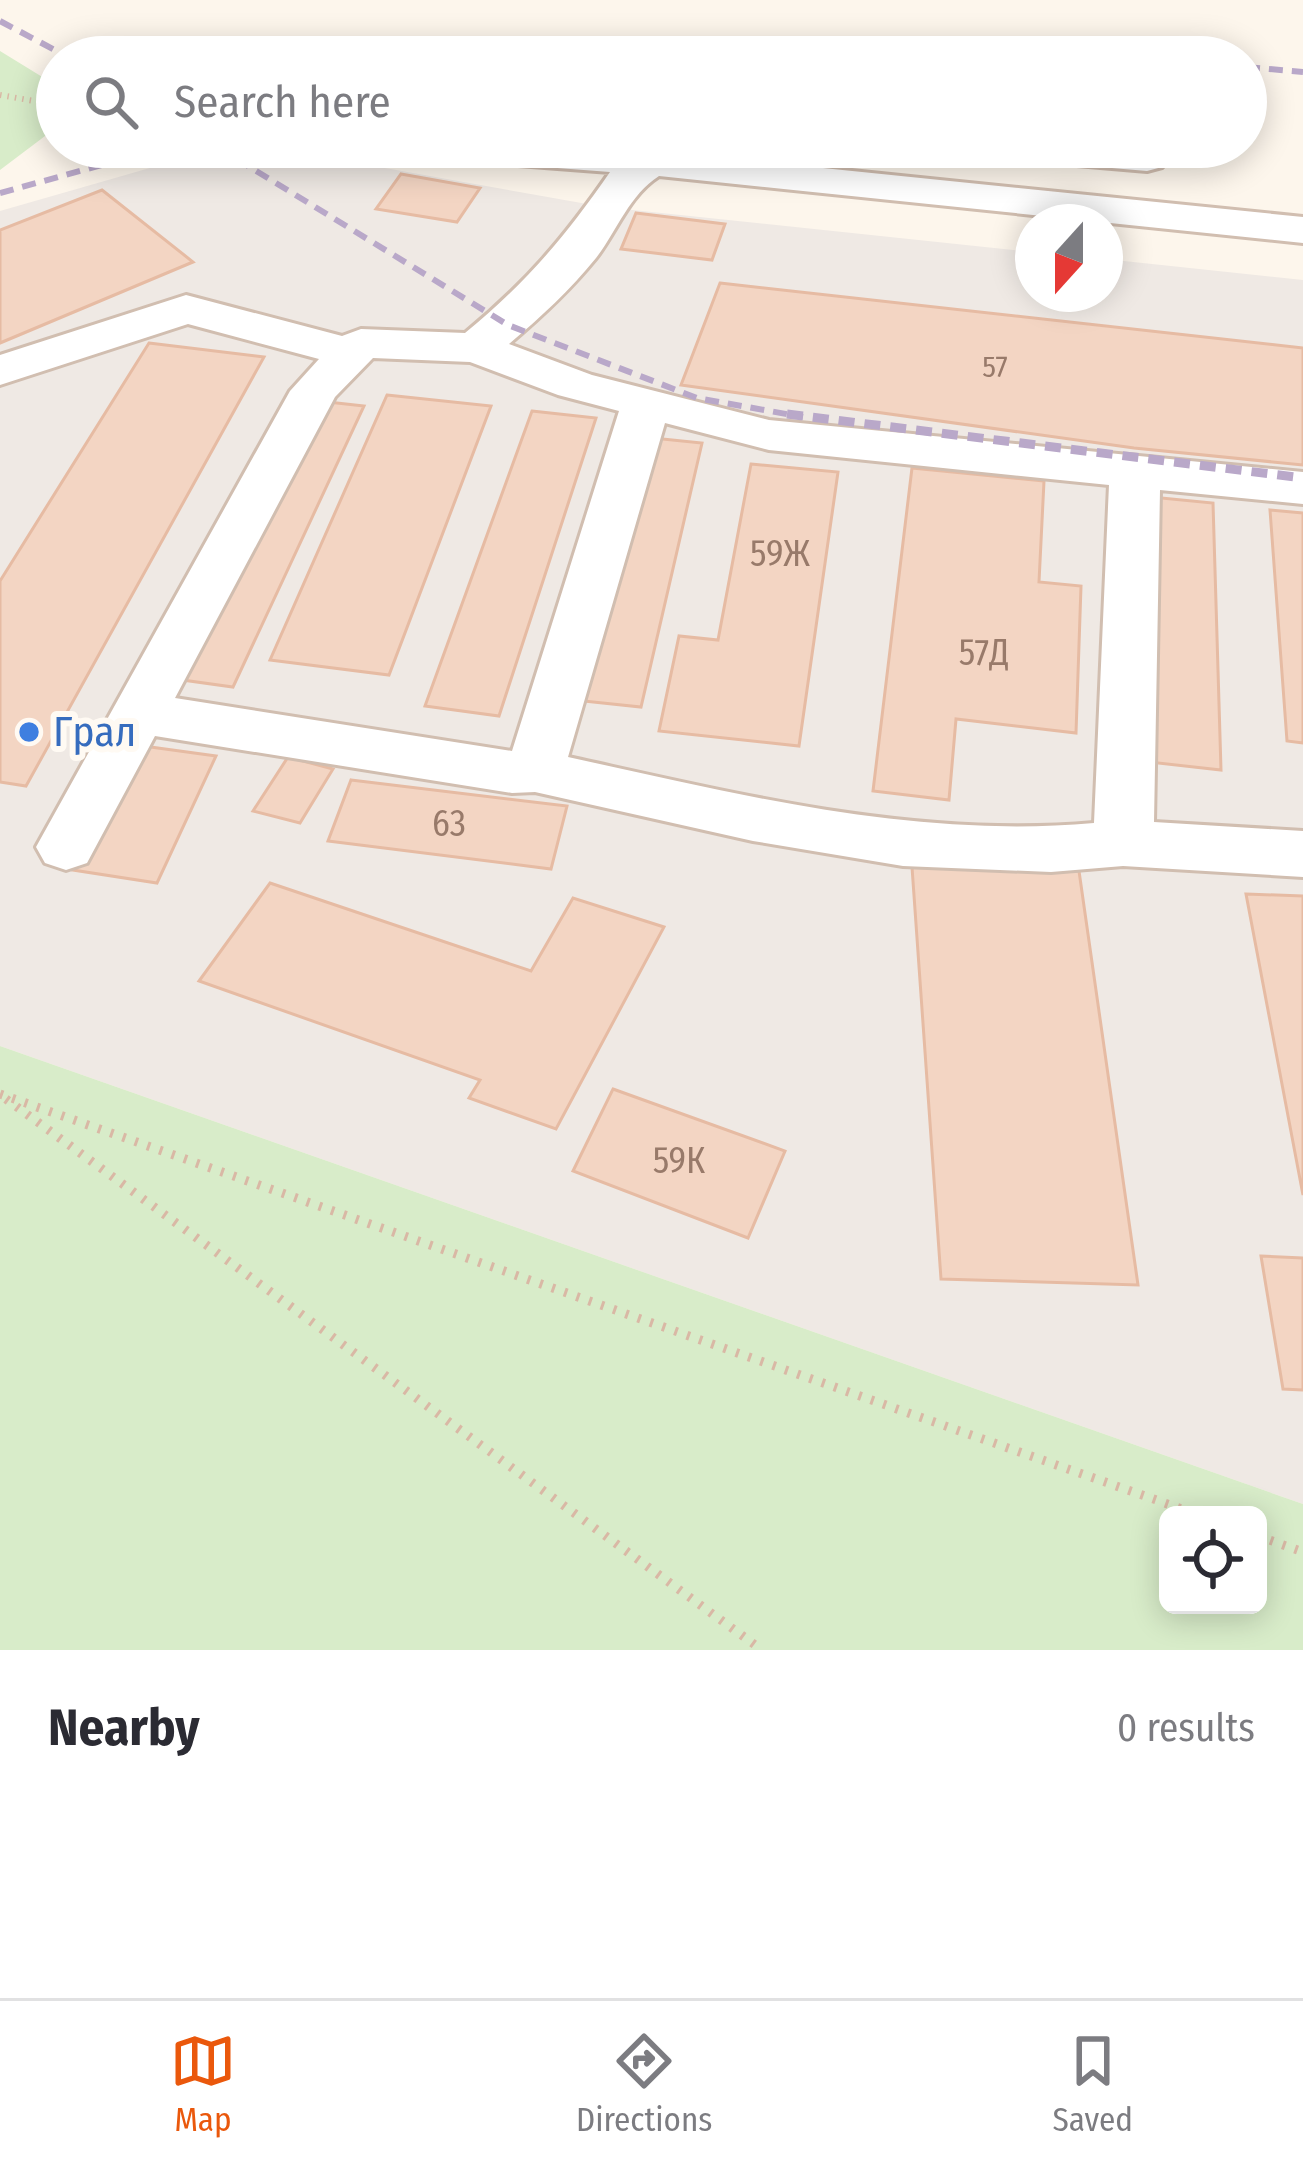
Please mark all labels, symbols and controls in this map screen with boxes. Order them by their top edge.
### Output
search box [36,36,1267,168]
icon: search [78,69,144,135]
text: Search here [174,75,391,129]
north arrow [1015,204,1123,312]
house number: 57 [982,349,1008,385]
house number: 59Ж [750,532,810,576]
house number: 57Д [959,631,1009,675]
place label: Грал [53,707,136,757]
marker: Грал [16,719,42,745]
house number: 63 [432,802,466,846]
house number: 59К [653,1139,705,1183]
map controls [1159,1506,1267,1614]
button: locate [1159,1506,1267,1614]
text: Nearby [48,1697,200,1759]
text: 0 results [1117,1705,1255,1751]
tab: Map [170,2028,236,2140]
tab: Directions [576,2028,712,2140]
tab: Saved [1052,2028,1133,2140]

